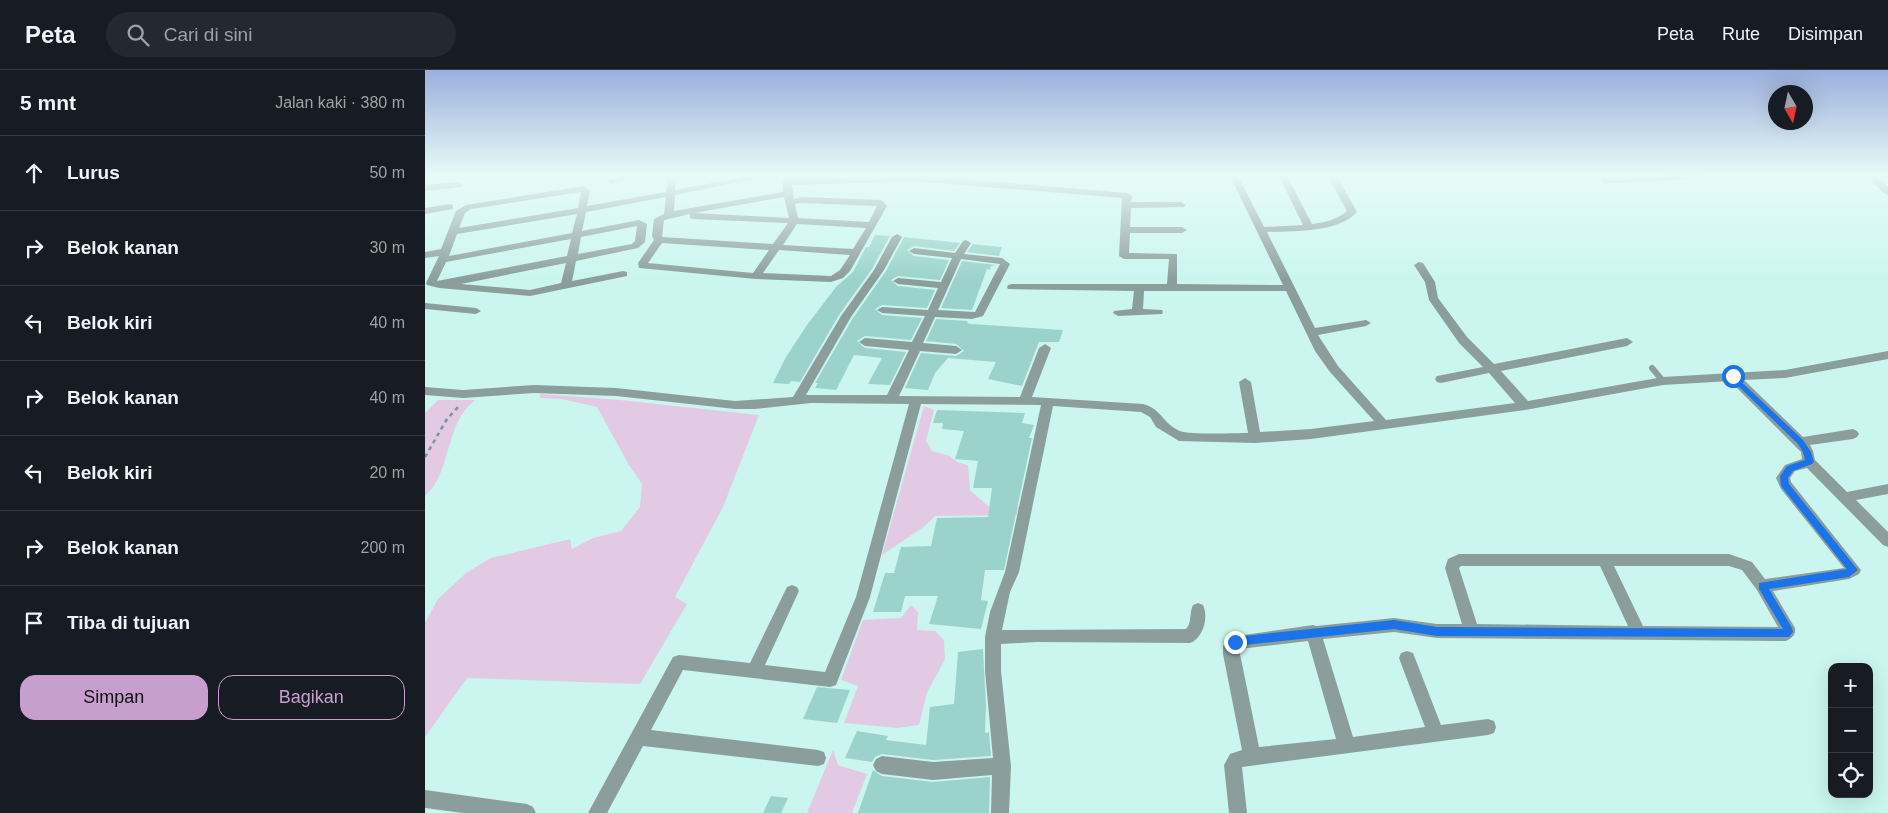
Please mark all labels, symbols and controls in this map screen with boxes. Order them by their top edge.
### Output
search box [106,12,456,57]
text: Peta [25,21,76,48]
icon: search [124,21,152,49]
text: Cari di sini [164,24,252,45]
text: Peta [1657,24,1694,44]
text: Rute [1722,24,1760,44]
text: Disimpan [1788,24,1863,44]
north arrow [1768,85,1813,130]
text: 5 mnt [20,91,76,114]
text: Jalan kaki · 380 m [275,94,405,111]
icon: ahead [20,159,48,187]
text: Lurus [67,162,120,183]
text: 50 m [369,164,405,181]
icon: right [20,234,48,262]
text: Belok kanan [67,237,179,258]
text: 30 m [369,239,405,256]
icon: left [20,309,48,337]
text: Belok kiri [67,312,153,333]
text: 40 m [369,314,405,331]
route start [1722,365,1745,388]
icon: right [20,384,48,412]
text: Belok kanan [67,387,179,408]
text: 40 m [369,389,405,406]
icon: left [20,459,48,487]
text: Belok kiri [67,462,153,483]
text: 20 m [369,464,405,481]
icon: right [20,534,48,562]
text: Belok kanan [67,537,179,558]
text: 200 m [361,539,405,556]
icon: arrive [20,609,48,637]
text: Tiba di tujuan [67,612,190,633]
route end [1224,631,1247,654]
map controls [1828,663,1873,798]
button: + [1828,663,1873,708]
button: Simpan [20,675,208,720]
button: Bagikan [218,675,405,720]
button: − [1828,708,1873,753]
button: locate [1828,753,1873,798]

